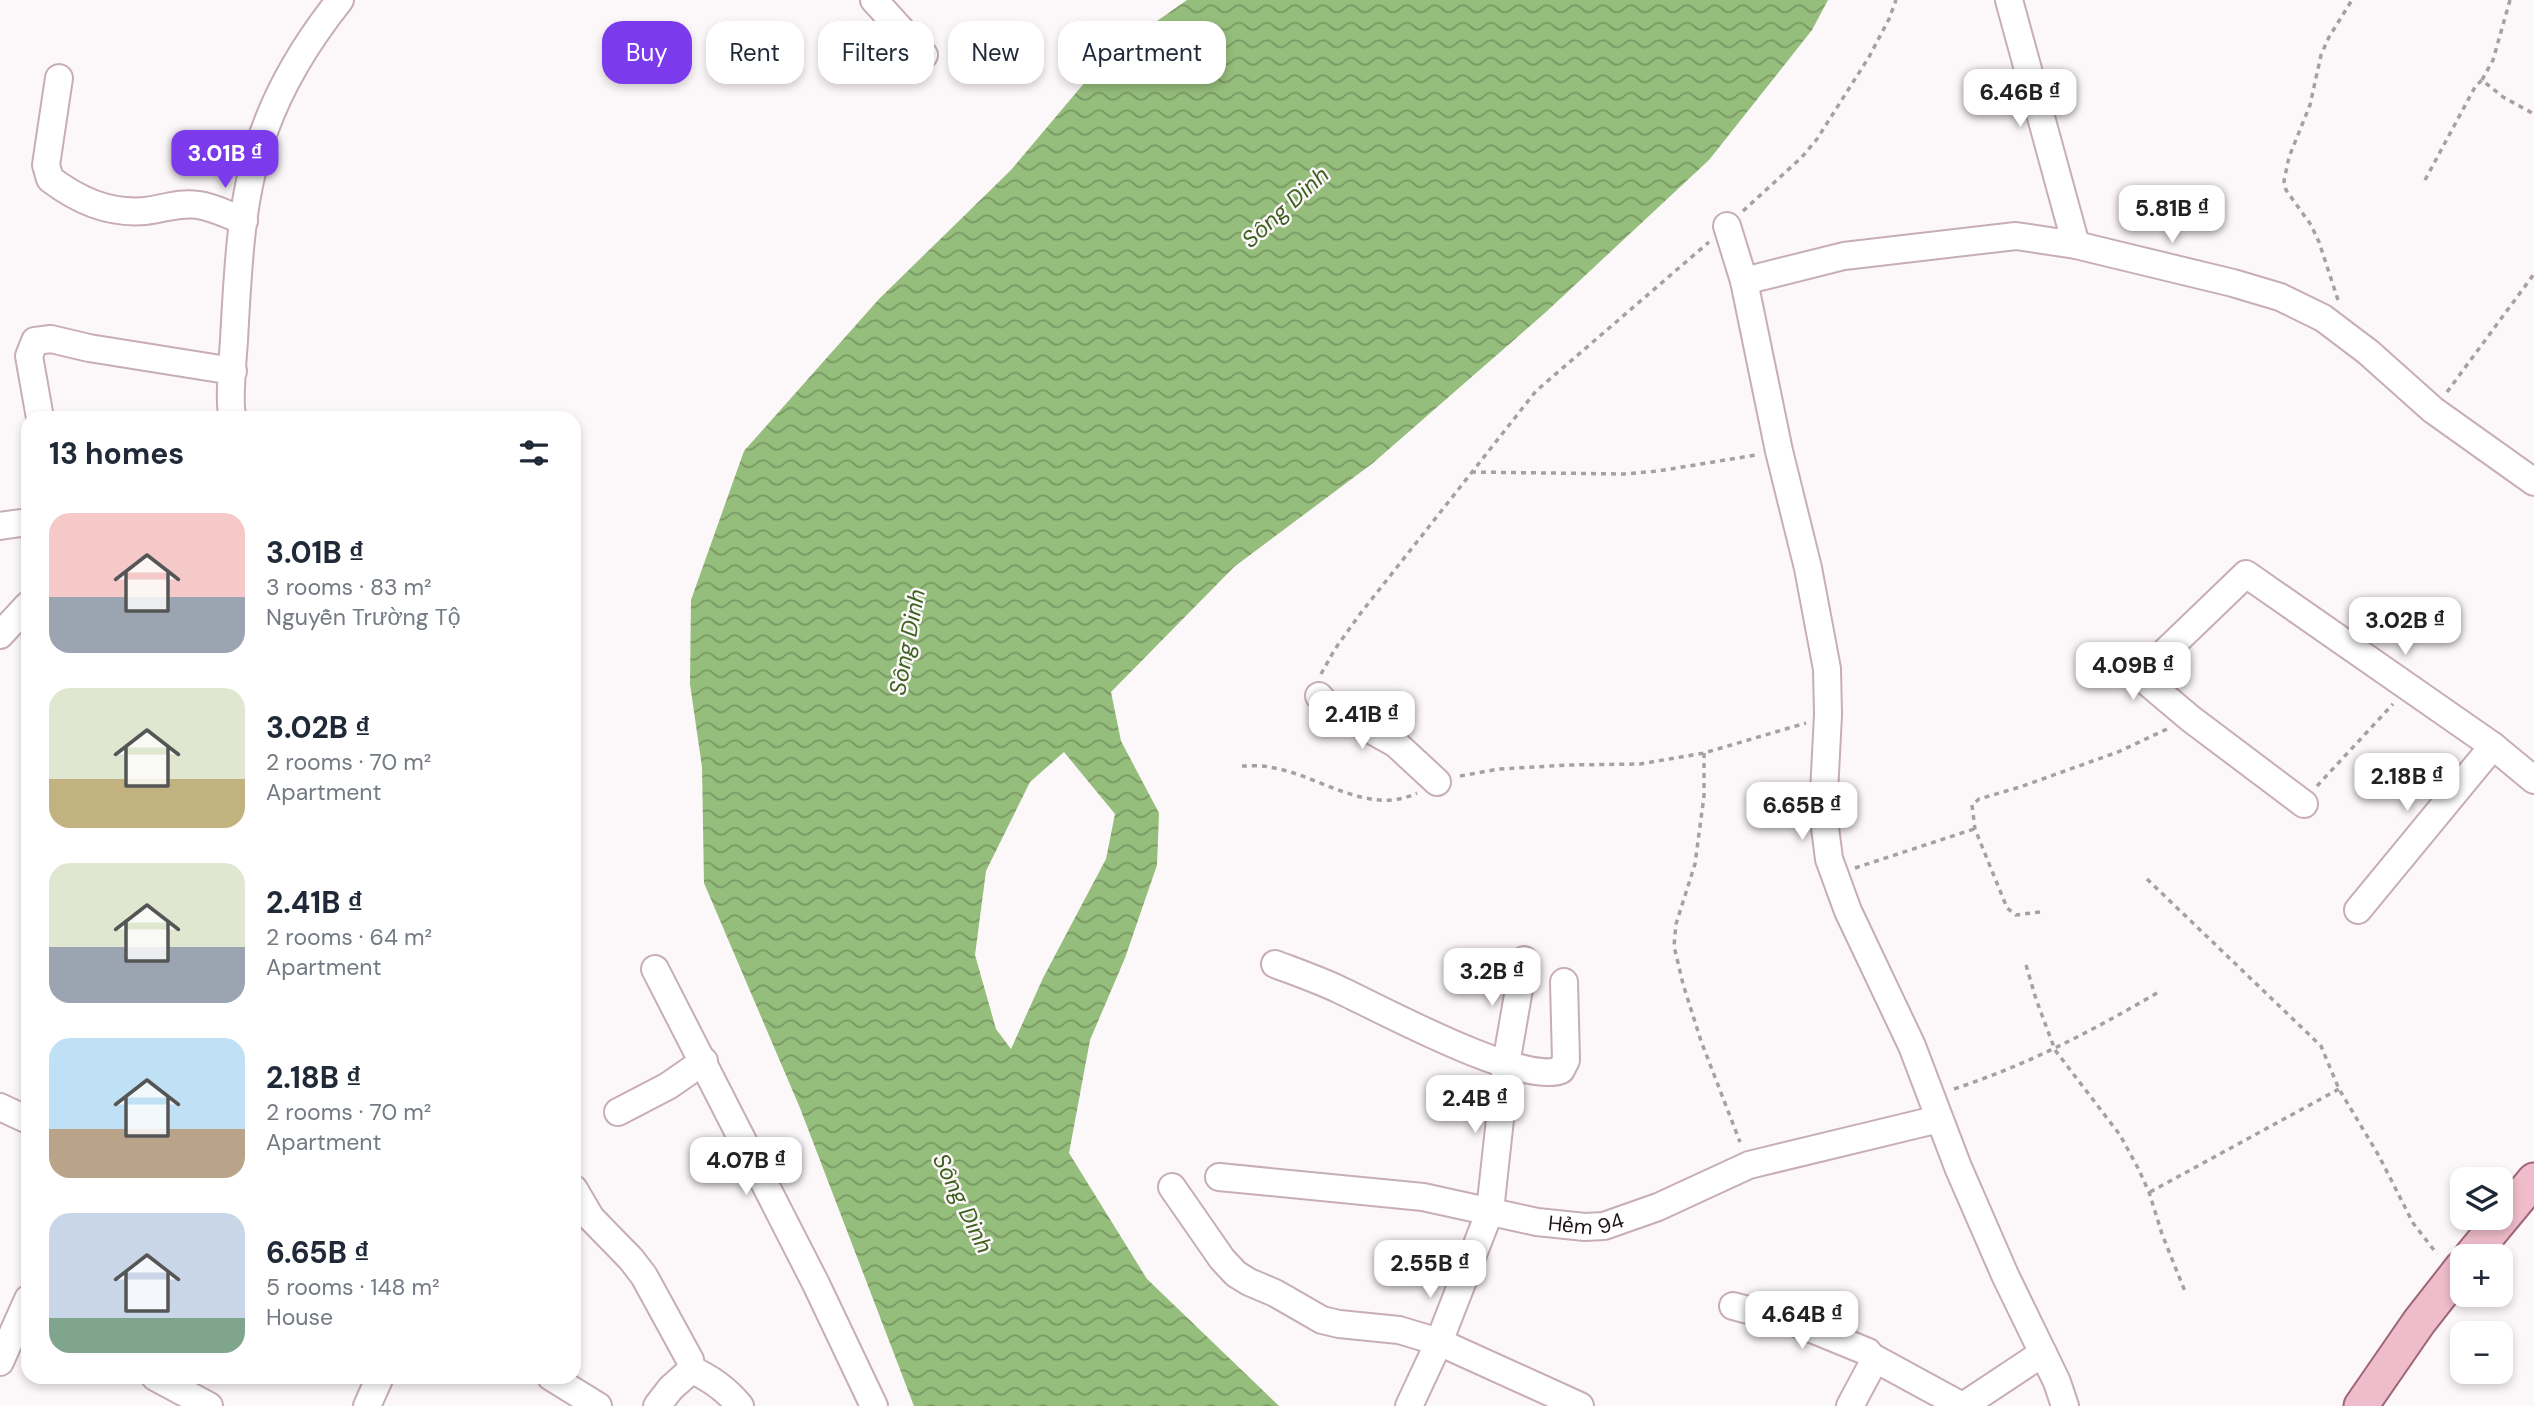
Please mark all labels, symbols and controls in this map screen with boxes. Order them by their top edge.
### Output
chip: Buy [602,21,692,84]
chip: Rent [706,21,804,84]
chip: Filters [818,21,934,84]
chip: New [948,21,1044,84]
chip: Apartment [1058,21,1226,84]
pin: 6.46B ₫ [1955,69,2085,129]
text: 6.46B ₫ [1979,77,2061,107]
pin: 3.01B ₫ [160,130,290,190]
text: 3.01B ₫ [187,138,263,168]
water label: Sông Dinh [1235,160,1335,254]
pin: 5.81B ₫ [2107,186,2237,245]
text: 5.81B ₫ [2135,193,2209,223]
text: 13 homes [49,434,184,473]
icon: filters [515,434,553,472]
text: 3.01B ₫ [266,533,364,572]
icon: home [105,541,189,625]
text: 3 rooms · 83 m² [266,572,432,602]
water label: Sông Dinh [882,586,932,698]
pin: 3.02B ₫ [2340,598,2470,657]
text: Nguyễn Trường Tộ [266,602,460,632]
text: 3.02B ₫ [2365,605,2445,635]
pin: 4.09B ₫ [2068,642,2198,702]
text: 4.09B ₫ [2092,650,2174,680]
pin: 2.41B ₫ [1297,692,1427,751]
text: 2.41B ₫ [1325,699,1399,729]
text: 3.02B ₫ [266,708,370,747]
icon: home [105,716,189,800]
text: 2 rooms · 70 m² [266,747,431,777]
pin: 2.18B ₫ [2342,754,2472,813]
text: 2.18B ₫ [2370,761,2444,791]
text: Apartment [266,777,381,807]
pin: 6.65B ₫ [1737,782,1867,842]
text: 6.65B ₫ [1762,790,1842,820]
text: 2.41B ₫ [266,883,363,922]
icon: home [105,891,189,975]
text: 2 rooms · 64 m² [266,922,432,952]
pin: 3.2B ₫ [1435,948,1549,1008]
text: Apartment [266,952,381,982]
text: 3.2B ₫ [1460,956,1524,986]
text: 2.18B ₫ [266,1058,361,1097]
icon: home [105,1066,189,1150]
pin: 2.4B ₫ [1418,1076,1532,1135]
text: 2.4B ₫ [1442,1083,1508,1113]
text: 2 rooms · 70 m² [266,1097,431,1127]
text: Apartment [266,1127,381,1157]
pin: 4.07B ₫ [681,1138,811,1197]
text: 4.07B ₫ [706,1145,786,1175]
water label: Sông Dinh [926,1148,1000,1258]
map controls [2450,1167,2513,1384]
button: layers [2450,1167,2513,1230]
street label: Hẻm 94 [1547,1206,1628,1242]
text: 6.65B ₫ [266,1233,369,1272]
pin: 2.55B ₫ [1365,1240,1495,1300]
icon: home [105,1241,189,1325]
button: + [2450,1244,2513,1307]
text: 2.55B ₫ [1390,1248,1470,1278]
text: 5 rooms · 148 m² [266,1272,440,1302]
pin: 4.64B ₫ [1737,1292,1867,1351]
text: 4.64B ₫ [1761,1299,1843,1329]
text: House [266,1302,333,1332]
button: − [2450,1321,2513,1384]

